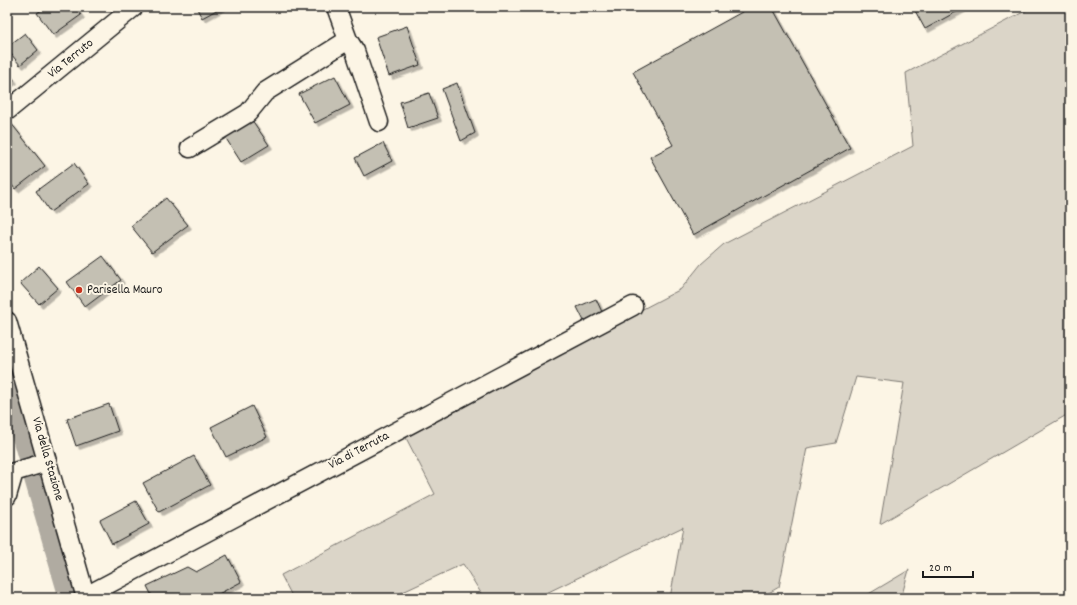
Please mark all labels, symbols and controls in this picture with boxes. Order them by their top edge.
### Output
street label: Via Terruto [44,34,98,84]
place label: Parisella Mauro [87,281,163,300]
marker: Parisella Mauro [74,285,84,295]
street label: Via della Stazione [26,415,68,503]
street label: Via di Terruta [325,427,393,475]
scale bar [923,553,973,579]
text: 20 m [929,560,952,577]

